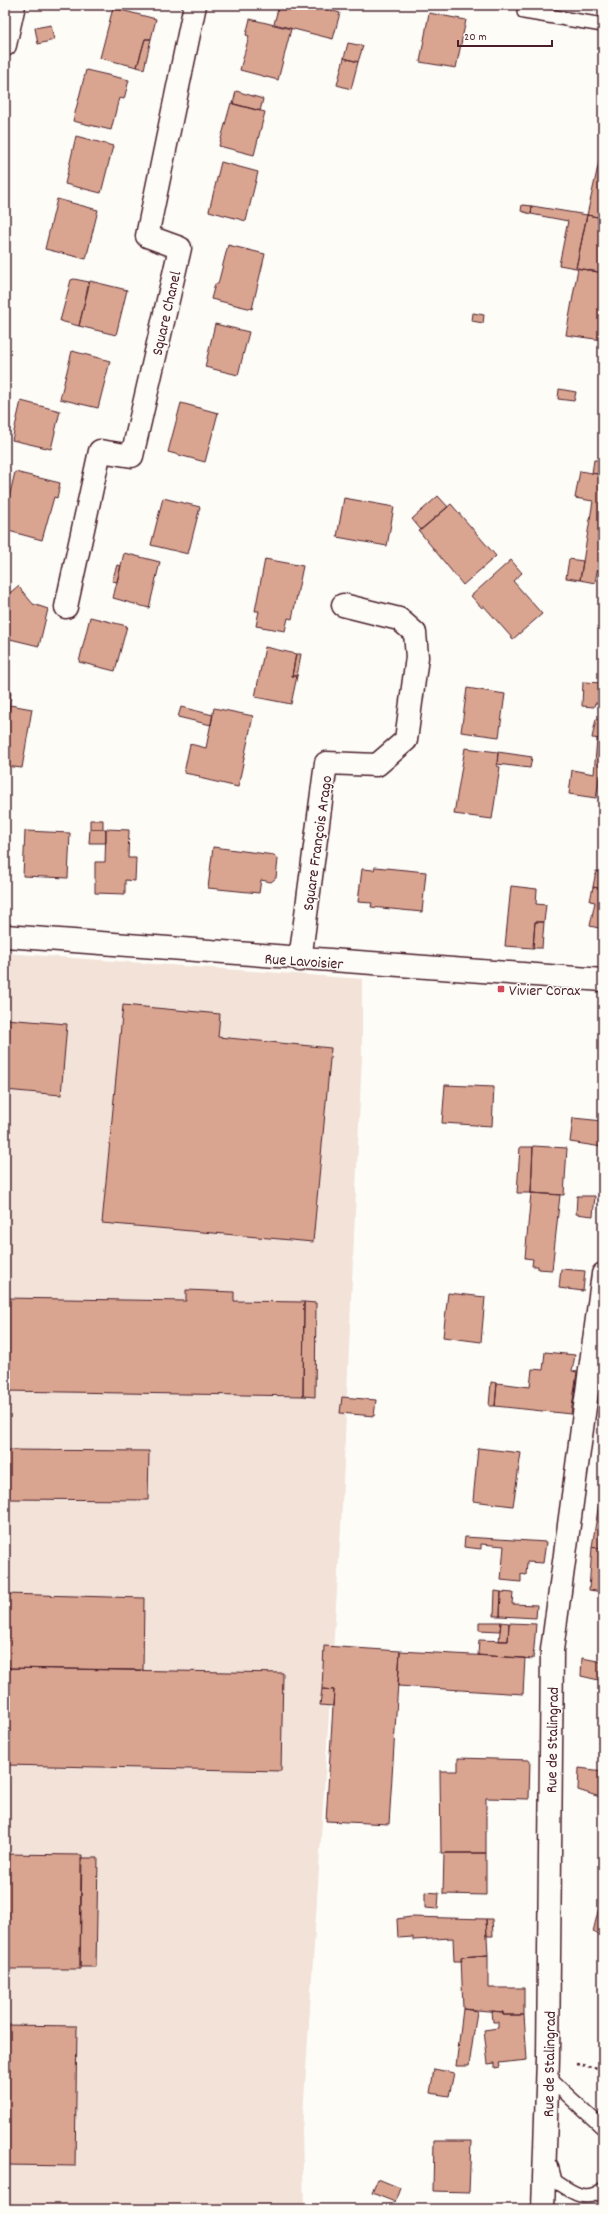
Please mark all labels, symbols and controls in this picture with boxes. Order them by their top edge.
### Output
scale bar [458,22,552,48]
text: 20 m [464,29,487,46]
street label: Square Chanel [147,269,188,358]
street label: Square François Arago [298,774,339,912]
street label: Rue Lavoisier [264,948,344,977]
place label: Vivier Corax [509,980,580,1003]
marker: Vivier Corax [496,984,506,994]
street label: Rue de Stalingrad [541,1687,566,1793]
street label: Rue de Stalingrad [538,2011,563,2117]

